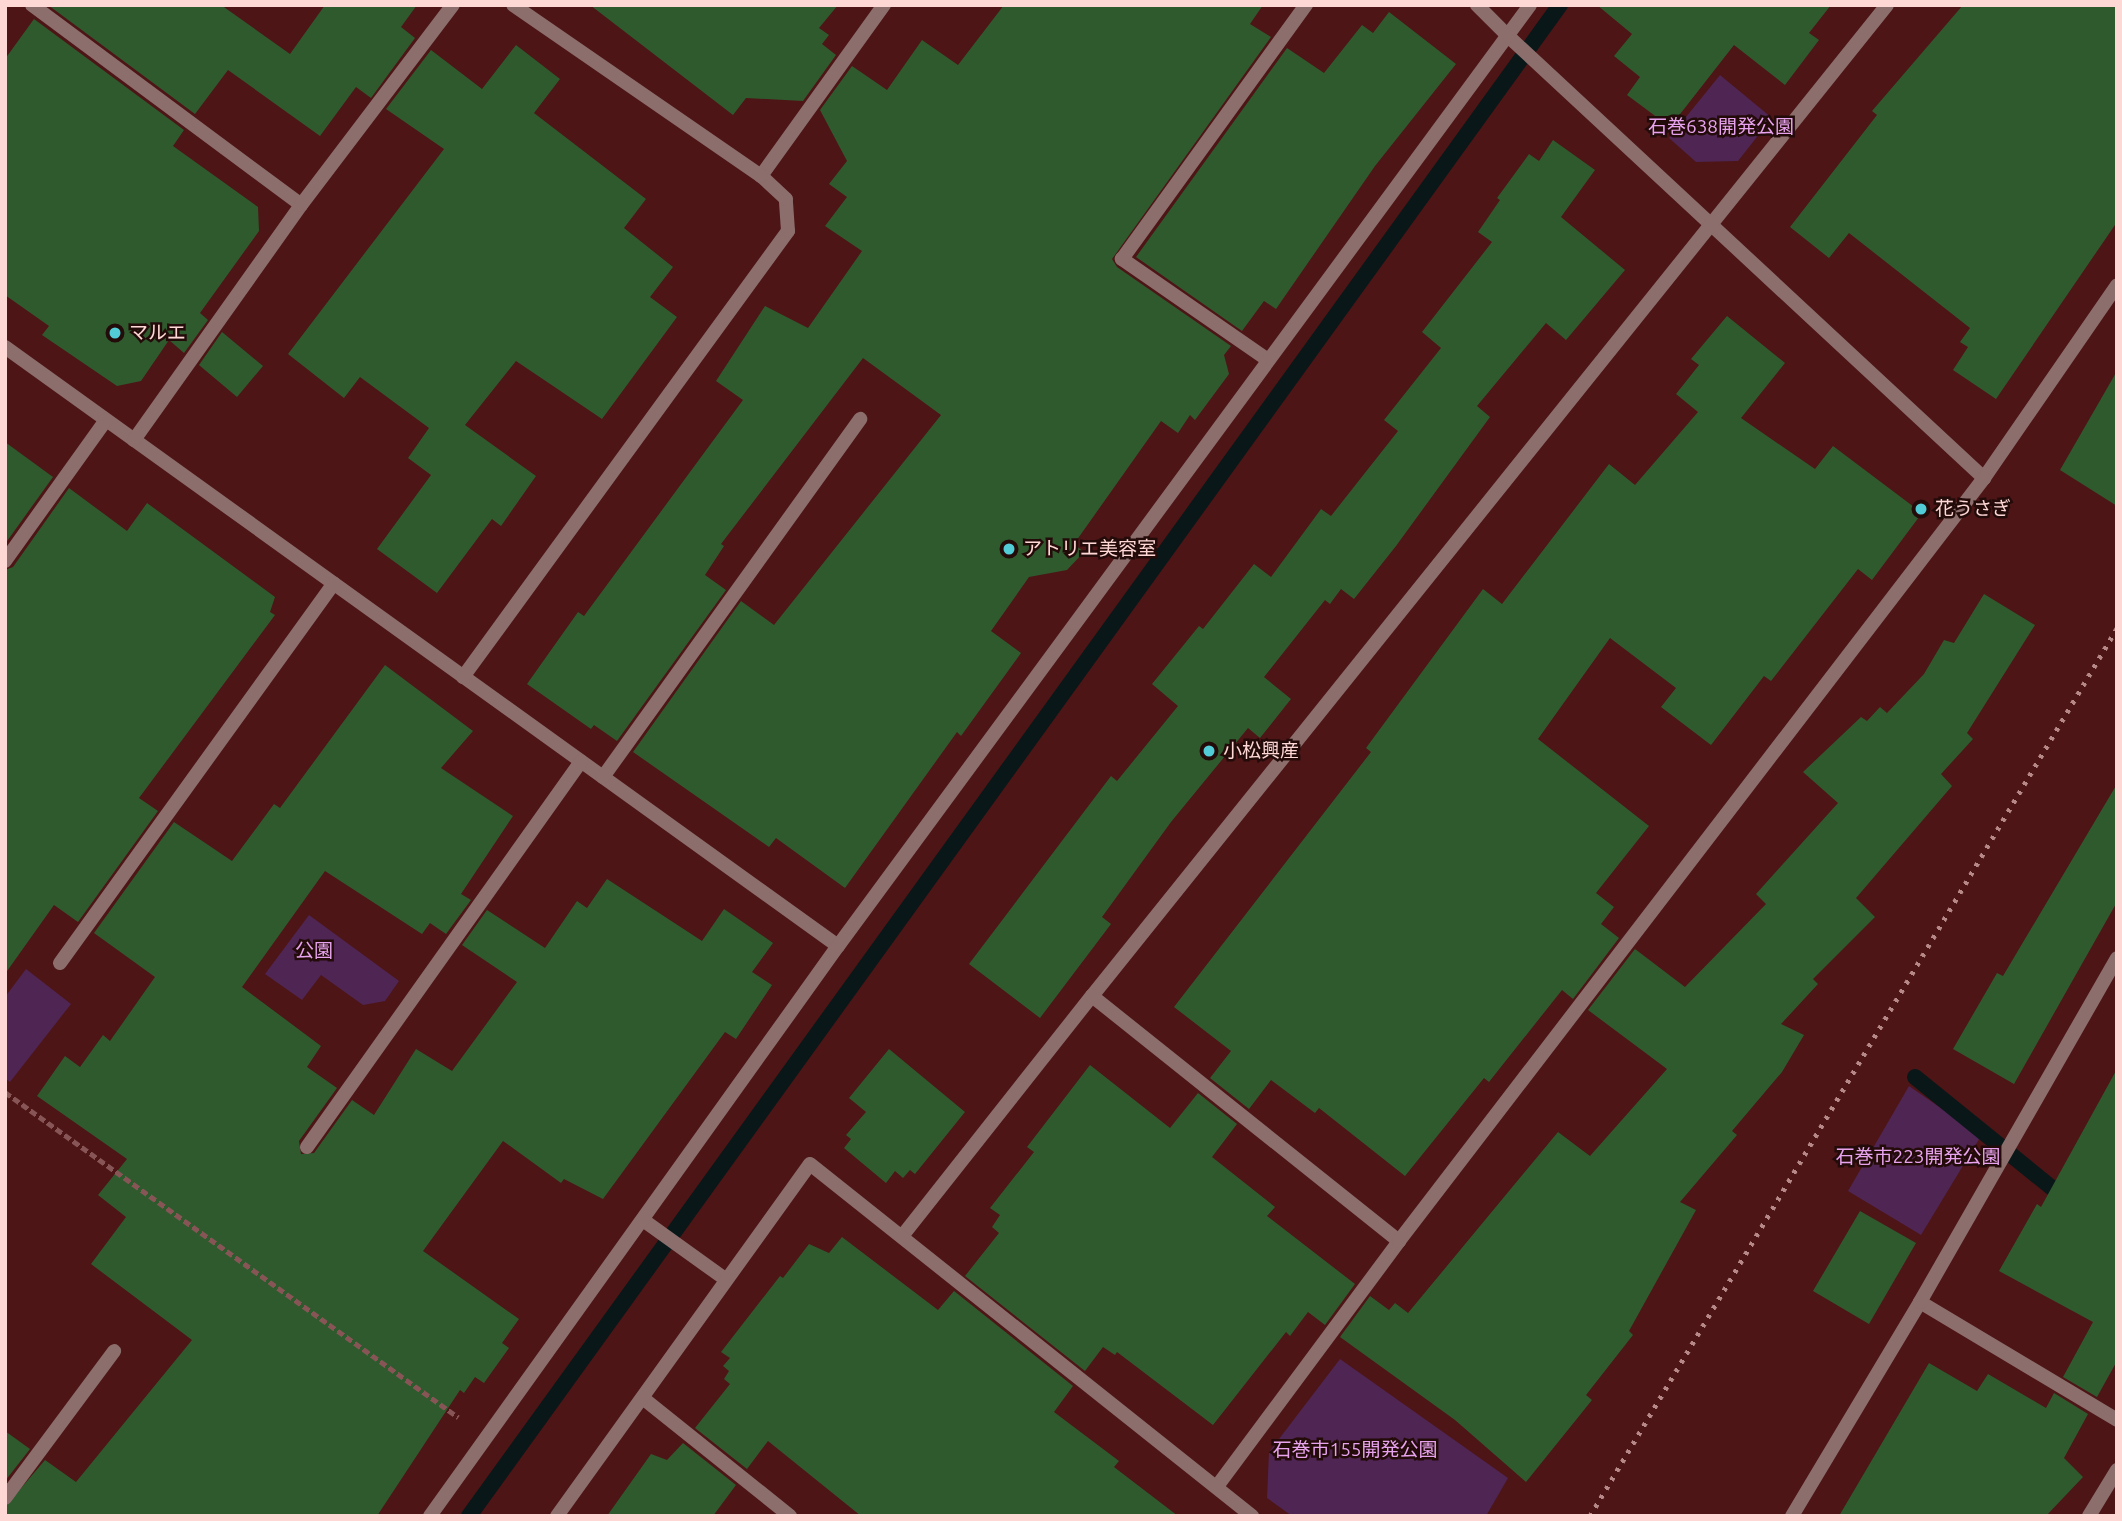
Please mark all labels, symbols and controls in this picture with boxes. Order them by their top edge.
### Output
park label: 石巻638開発公園 [1648,116,1794,138]
place label: マルエ [129,322,186,344]
marker: マルエ [107,325,123,341]
place label: 花うさぎ [1935,498,2011,520]
marker: 花うさぎ [1913,501,1929,517]
place label: アトリエ美容室 [1023,538,1156,560]
marker: アトリエ美容室 [1001,541,1017,557]
place label: 小松興産 [1223,740,1299,762]
marker: 小松興産 [1201,743,1217,759]
park label: 公園 [295,940,333,962]
park label: 石巻市223開発公園 [1835,1146,2001,1168]
park label: 石巻市155開発公園 [1272,1439,1438,1461]

